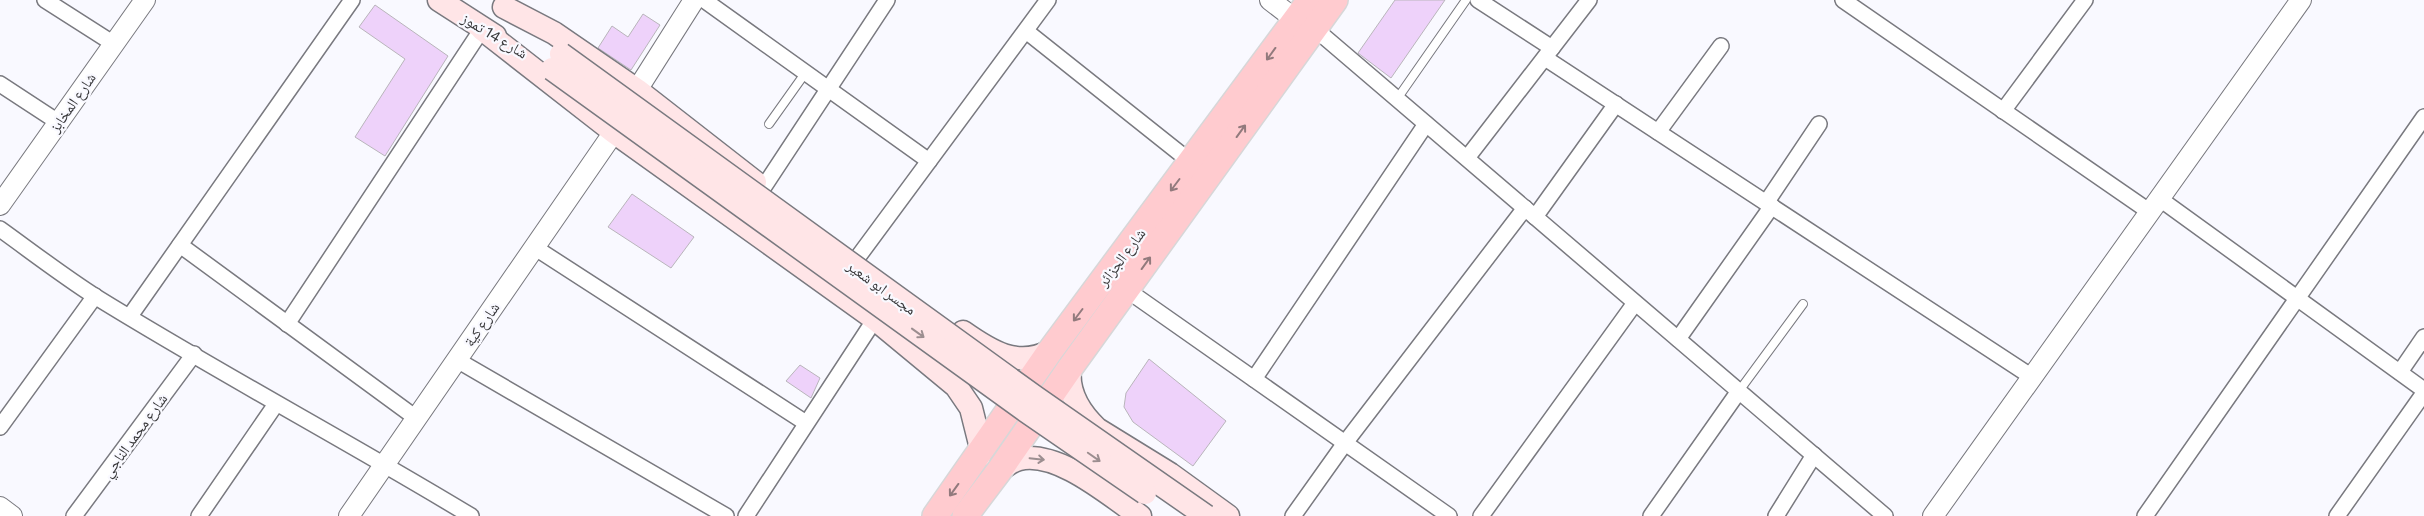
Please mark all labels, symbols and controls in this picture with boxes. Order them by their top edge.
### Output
street label: شارع 14 تموز [457,8,531,64]
one-way arrow [1266,47,1277,60]
street label: شارع المخابز [44,69,101,137]
one-way arrow [1236,124,1246,138]
one-way arrow [1170,178,1180,192]
street label: شارع الجزائر [1093,224,1150,292]
street label: مجسر ابو شعير [843,255,920,319]
one-way arrow [1141,256,1151,270]
street label: شارع كية [459,298,504,351]
one-way arrow [1072,308,1083,321]
one-way arrow [911,328,925,338]
street label: شارع محمد الناجي [98,389,174,483]
one-way arrow [1086,452,1100,462]
one-way arrow [1028,454,1044,464]
one-way arrow [949,483,959,497]

